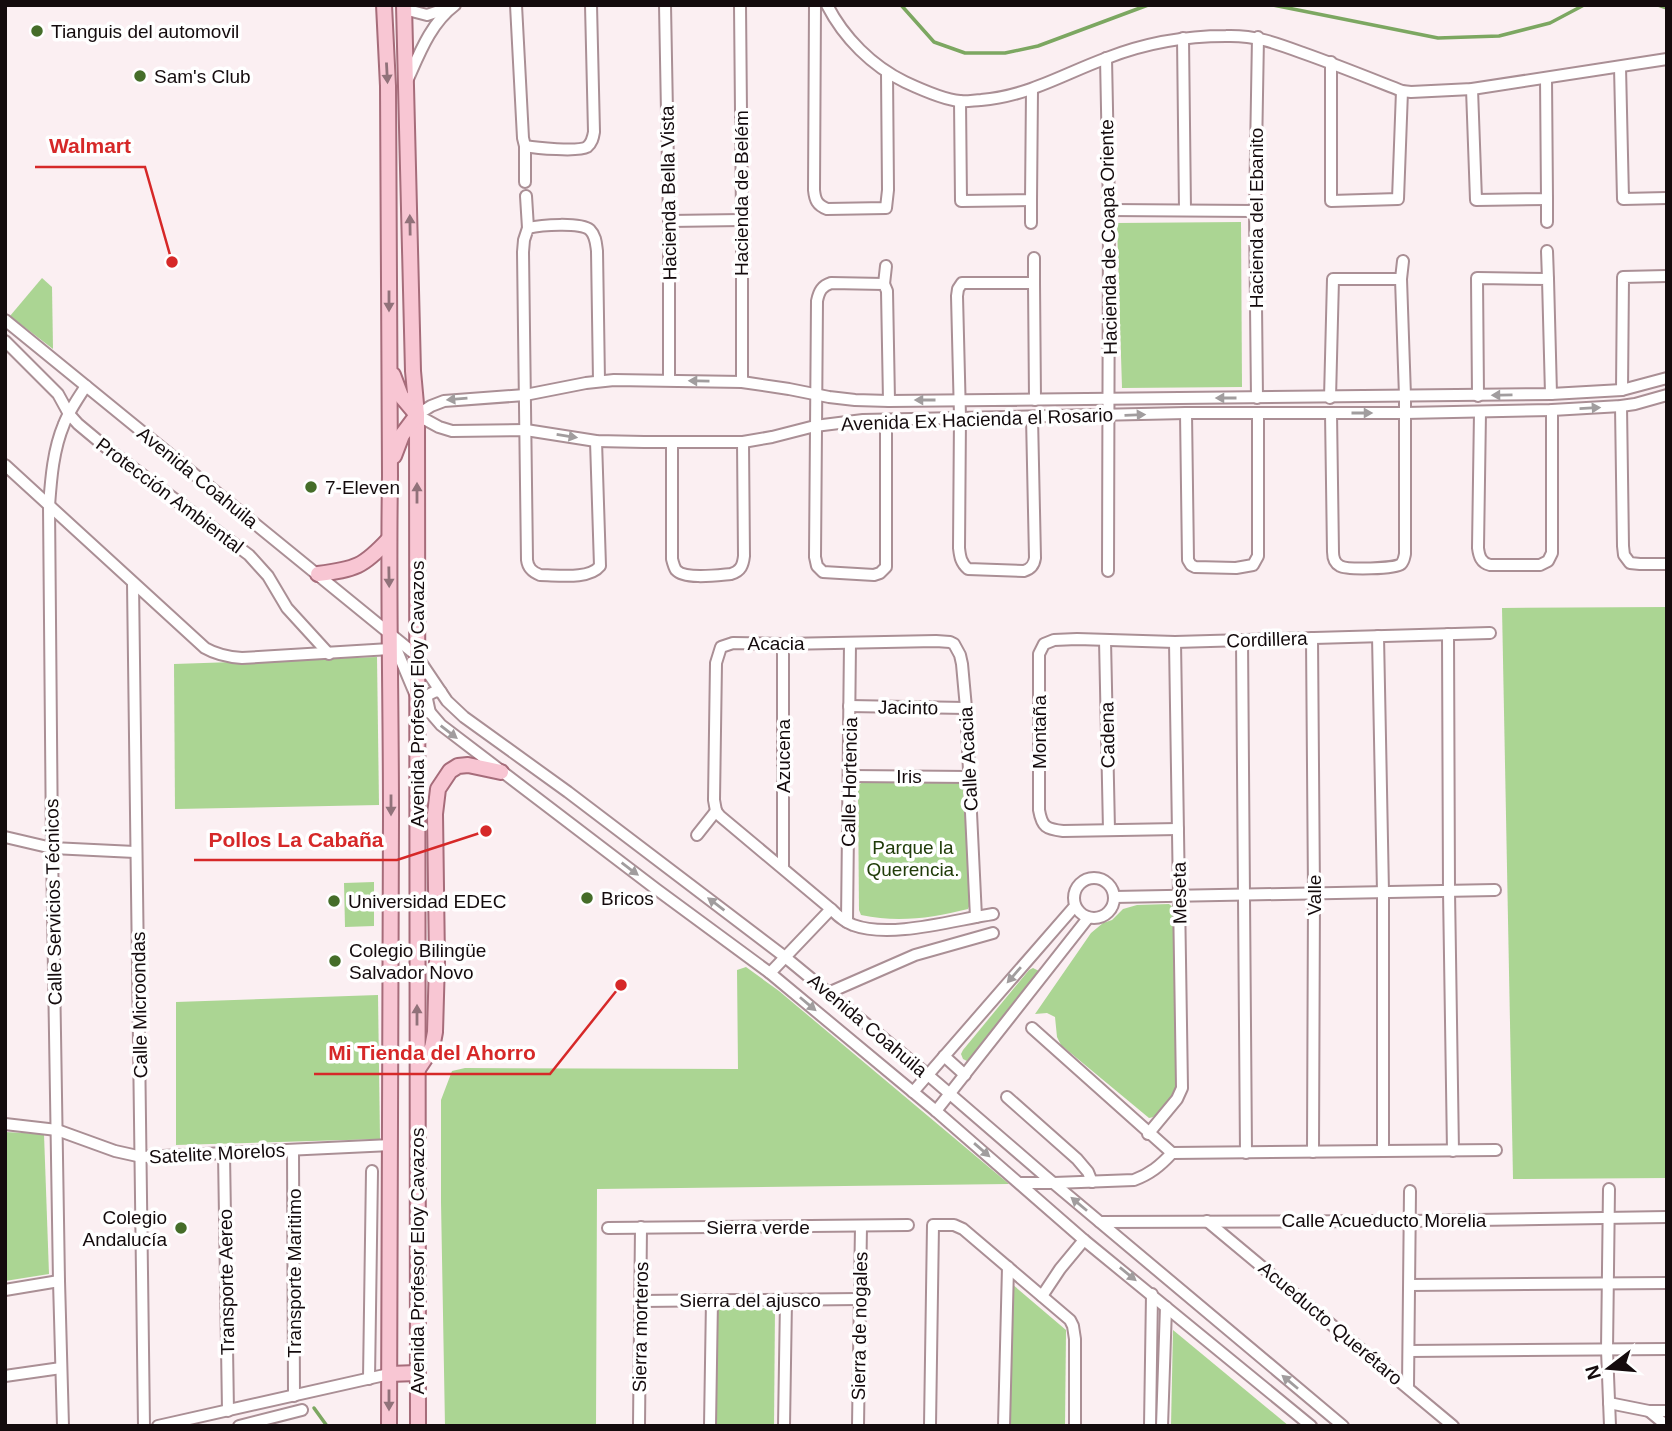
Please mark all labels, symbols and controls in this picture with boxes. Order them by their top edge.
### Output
place label: Tianguis del automovil [51,21,239,42]
marker: Tianguis del automovil [29,23,45,39]
one-way arrow [382,63,393,85]
place label: Sam's Club [154,66,251,87]
marker: Sam's Club [132,68,148,84]
street label: Hacienda Bella Vista [656,105,681,281]
street label: Hacienda de Belém [731,110,752,276]
street label: Hacienda de Coapa Oriente [1096,119,1121,355]
callout: Walmart [35,125,145,167]
street label: Hacienda del Ebanito [1246,128,1267,308]
text: Walmart [49,134,131,157]
one-way arrow [404,213,415,235]
one-way arrow [383,290,395,312]
one-way arrow [688,375,710,386]
one-way arrow [1491,389,1513,401]
one-way arrow [1214,392,1236,404]
one-way arrow [445,394,467,405]
one-way arrow [914,395,936,406]
one-way arrow [1579,402,1601,413]
street label: Avenida Ex Hacienda el Rosario [841,404,1113,435]
one-way arrow [1352,407,1374,419]
one-way arrow [1124,409,1146,421]
street label: Avenida Coahuila [133,422,262,533]
one-way arrow [556,431,578,442]
street label: Protección Ambiental [92,433,247,557]
place label: 7-Eleven [325,477,400,498]
marker: 7-Eleven [303,479,319,495]
one-way arrow [411,482,423,504]
street label: Avenida Profesor Eloy Cavazos [407,561,428,827]
one-way arrow [384,567,395,589]
street label: Cordillera [1226,628,1308,651]
street label: Acacia [747,633,805,654]
street label: Montaña [1029,695,1050,769]
street label: Jacinto [878,696,938,719]
street label: Cadena [1096,701,1119,768]
street label: Calle Acacia [955,706,982,812]
street label: Calle Hortencia [838,716,861,847]
street label: Azucena [773,719,794,793]
one-way arrow [440,724,458,739]
street label: Iris [896,766,922,787]
one-way arrow [385,794,397,816]
street label: Calle Servicios Técnicos [41,799,66,1005]
callout: Pollos La Cabaña [194,818,397,860]
text: Pollos La Cabaña [208,828,384,851]
park label: Parque la Querencia. [867,837,959,880]
street label: Meseta [1168,861,1191,924]
one-way arrow [621,862,639,877]
street label: Valle [1304,875,1325,915]
place label: Bricos [601,888,654,909]
marker: Bricos [579,890,595,906]
place label: Universidad EDEC [348,891,506,912]
marker: Universidad EDEC [326,893,342,909]
one-way arrow [707,897,725,911]
street label: Calle Microondas [128,931,151,1079]
place label: Colegio Bilingüe Salvador Novo [349,940,486,983]
marker: Colegio Bilingüe Salvador Novo [327,953,343,969]
one-way arrow [1007,967,1022,984]
street label: Avenida Coahuila [804,970,932,1081]
one-way arrow [799,996,817,1012]
one-way arrow [411,1003,423,1025]
callout: Mi Tienda del Ahorro [314,1032,550,1074]
text: Mi Tienda del Ahorro [328,1041,536,1064]
street label: Avenida Profesor Eloy Cavazos [407,1128,428,1394]
street label: Satelite Morelos [148,1139,286,1168]
one-way arrow [974,1142,991,1157]
street label: Transporte Maritimo [284,1188,305,1358]
one-way arrow [1070,1197,1087,1212]
place label: Colegio Andalucía [82,1207,167,1250]
street label: Transporte Aereo [215,1209,238,1355]
street label: Calle Acueducto Morelia [1282,1210,1487,1231]
street label: Sierra verde [706,1217,810,1238]
marker: Colegio Andalucía [173,1220,189,1236]
street label: Sierra de nogales [848,1251,871,1401]
street label: Acueducto Querétaro [1255,1257,1407,1389]
street label: Sierra morteros [629,1261,652,1393]
one-way arrow [1118,1267,1136,1282]
street label: Sierra del ajusco [679,1290,821,1311]
north arrow [1574,1333,1644,1403]
text: N [1581,1363,1605,1382]
one-way arrow [1282,1375,1299,1390]
one-way arrow [383,1389,395,1411]

